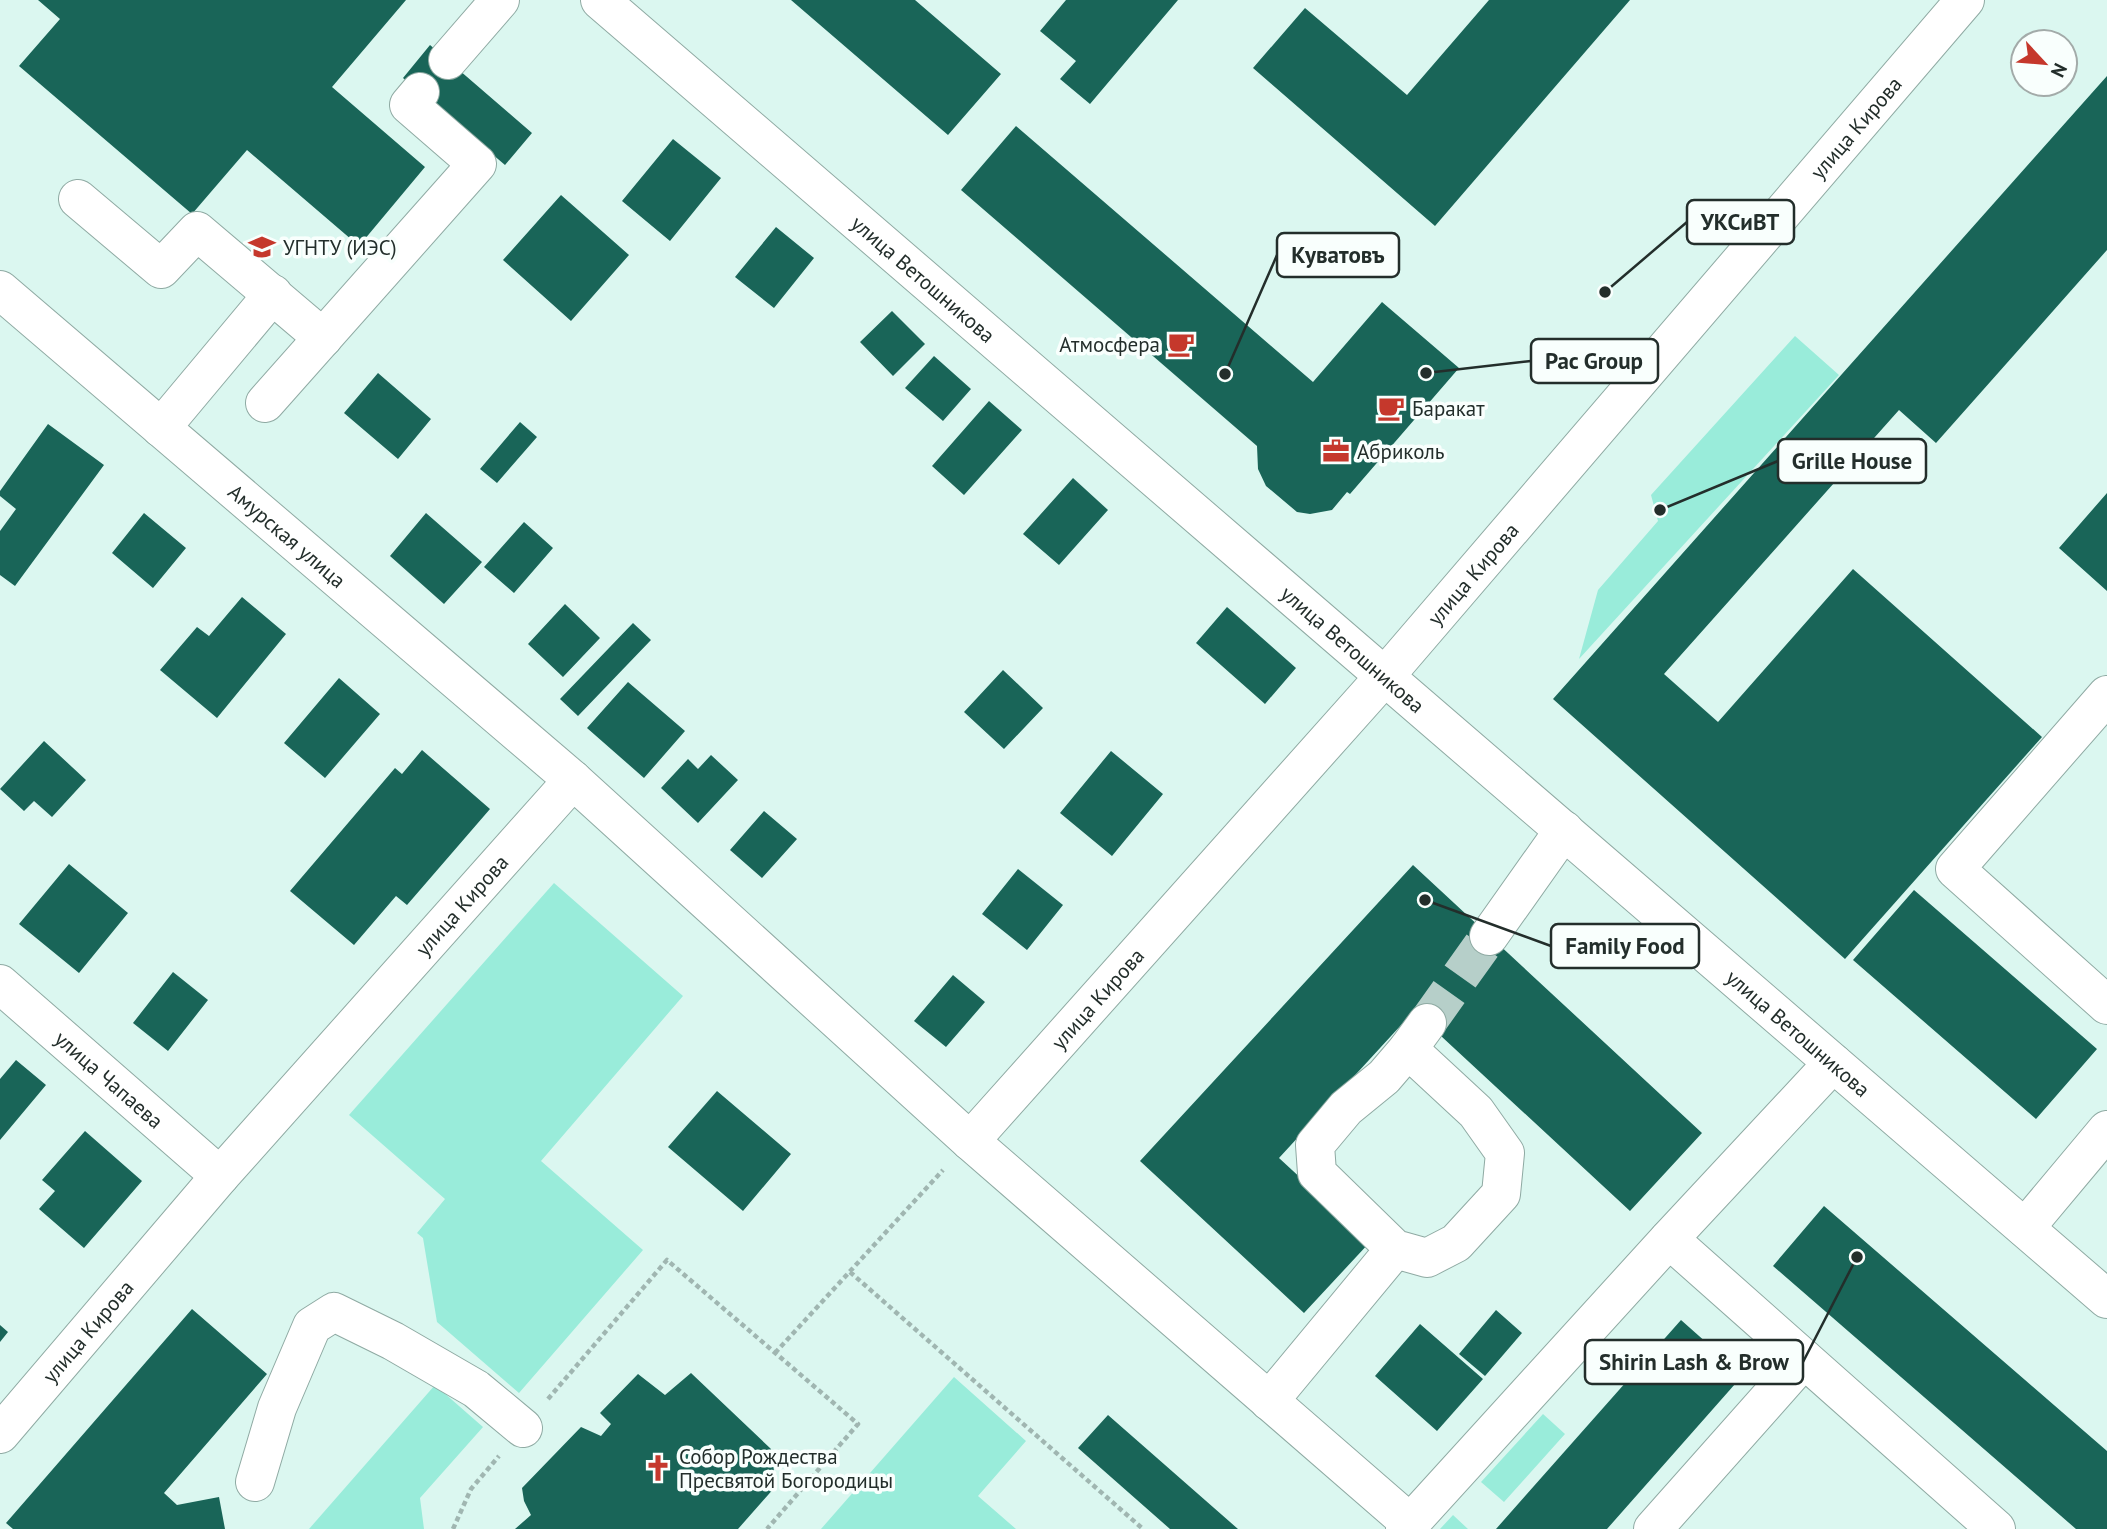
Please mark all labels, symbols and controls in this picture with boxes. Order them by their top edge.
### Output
north arrow [2009,28,2079,98]
text: N [2046,60,2073,81]
street label: улица Кирова [1804,71,1907,184]
callout: УКСиВТ [1687,200,1794,244]
text: УКСиВТ [1700,207,1779,236]
street label: улица Ветошникова [846,209,1001,348]
school or university icon: УГНТУ (ИЭС) [247,232,277,262]
callout: Куватовъ [1277,233,1399,277]
place label: УГНТУ (ИЭС) [283,234,397,261]
text: Куватовъ [1291,240,1385,269]
cafe icon: Атмосфера [1166,329,1196,359]
place label: Атмосфера [1059,331,1160,358]
callout: Pac Group [1531,339,1658,383]
text: Pac Group [1545,346,1643,375]
cafe icon: Баракат [1376,393,1406,423]
place label: Баракат [1412,395,1485,422]
office icon: Абриколь [1321,436,1351,466]
place label: Абриколь [1357,438,1445,465]
callout: Grille House [1778,439,1926,483]
text: Grille House [1792,446,1912,475]
street label: Амурская улица [223,478,352,593]
street label: улица Кирова [1421,517,1524,631]
street label: улица Ветошникова [1275,579,1430,718]
street label: улица Кирова [409,849,514,961]
callout: Family Food [1551,924,1699,968]
text: Family Food [1565,931,1685,960]
street label: улица Кирова [1045,942,1150,1055]
street label: улица Ветошникова [1721,963,1876,1102]
street label: улица Чапаева [49,1025,169,1134]
street label: улица Кирова [36,1274,139,1388]
callout: Shirin Lash & Brow [1585,1340,1803,1384]
text: Shirin Lash & Brow [1599,1347,1789,1376]
place label: Собор Рождества Пресвятой Богородицы [679,1443,893,1494]
church icon: Собор Рождества Пресвятой Богородицы [643,1453,673,1483]

